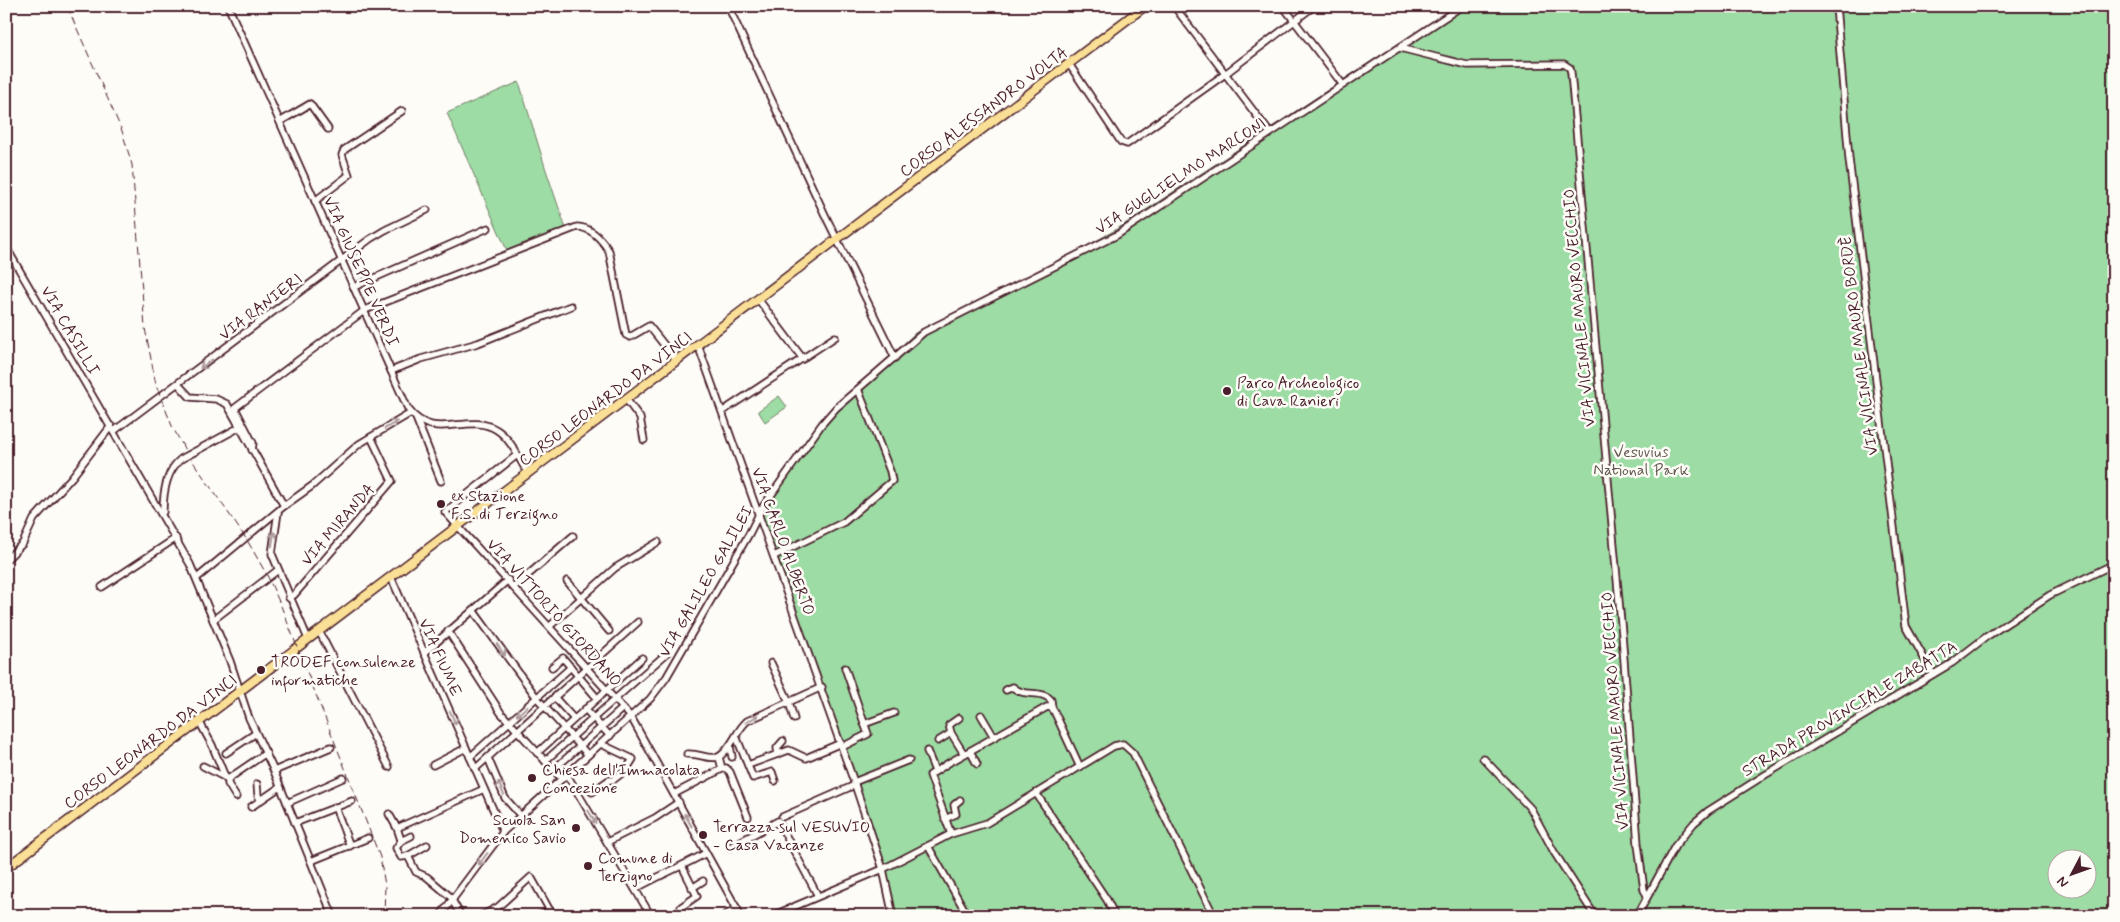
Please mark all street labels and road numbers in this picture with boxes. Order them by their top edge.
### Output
street label: CORSO ALESSANDRO VOLTA [896,42,1072,182]
street label: VIA GUGLIELMO MARCONI [1091,113,1270,239]
street label: VIA VICINALE MAURO VECCHIO [1559,188,1600,428]
street label: VIA GIUSEPPE VERDI [318,193,403,350]
street label: VIA VICINALE MAURO BORDÈ [1836,235,1883,457]
street label: VIA RANIERI [215,269,307,345]
street label: VIA CASILLI [36,282,104,379]
street label: CORSO LEONARDO DA VINCI [515,327,697,471]
street label: VIA CARLO ALBERTO [746,465,819,619]
street label: VIA MIRANDA [297,480,380,570]
street label: VIA GALILEO GALILEI [654,502,758,661]
street label: VIA VITTORIO GIORDANO [482,534,626,692]
street label: VIA VICINALE MAURO VECCHIO [1597,591,1634,831]
street label: VIA FIUME [413,615,466,700]
street label: STRADA PROVINCIALE ZABATTA [1738,637,1961,782]
street label: CORSO LEONARDO DA VINCI [60,670,242,814]

